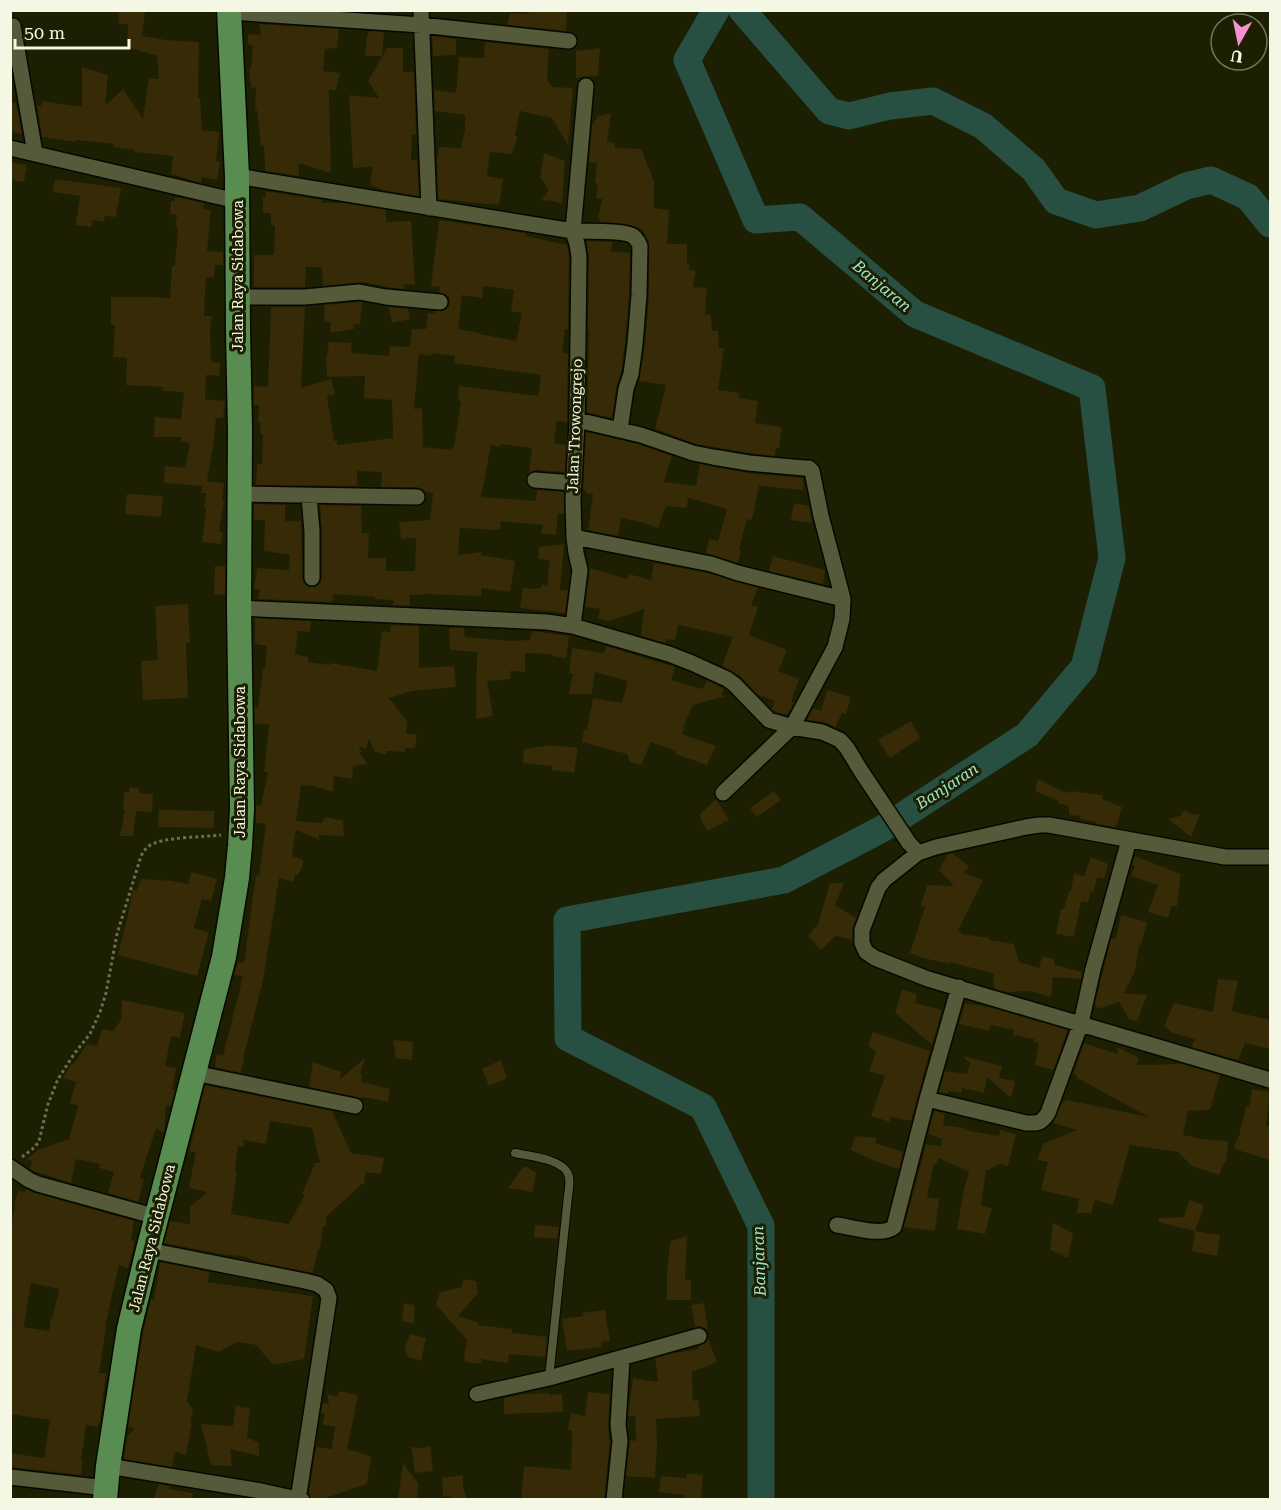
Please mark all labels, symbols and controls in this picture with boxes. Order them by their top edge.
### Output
scale bar [15,12,129,50]
north arrow [1209,12,1269,72]
text: 50 m [24,22,65,43]
text: U [1229,46,1244,67]
street label: Jalan Raya Sidabowa [229,200,247,352]
water label: Banjaran [848,255,915,316]
street label: Jalan Trowongrejo [564,358,586,494]
street label: Jalan Raya Sidabowa [231,686,249,838]
water label: Banjaran [911,759,982,814]
street label: Jalan Raya Sidabowa [125,1162,179,1314]
water label: Banjaran [748,1225,770,1298]

